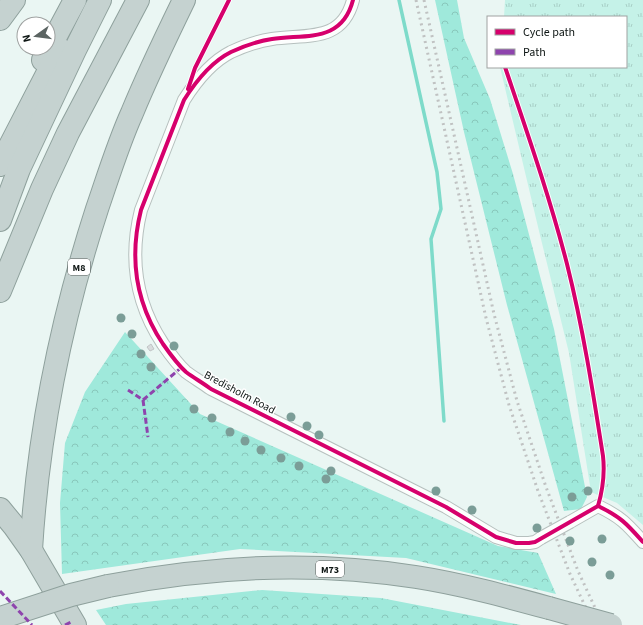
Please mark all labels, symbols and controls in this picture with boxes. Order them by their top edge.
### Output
north arrow [16,16,56,56]
legend [487,16,627,68]
text: Cycle path [523,24,575,41]
text: N [19,33,35,44]
text: Path [523,44,546,61]
road number: M8 [68,259,90,275]
street label: Bredisholm Road [201,367,278,418]
road number: M73 [316,561,344,577]

